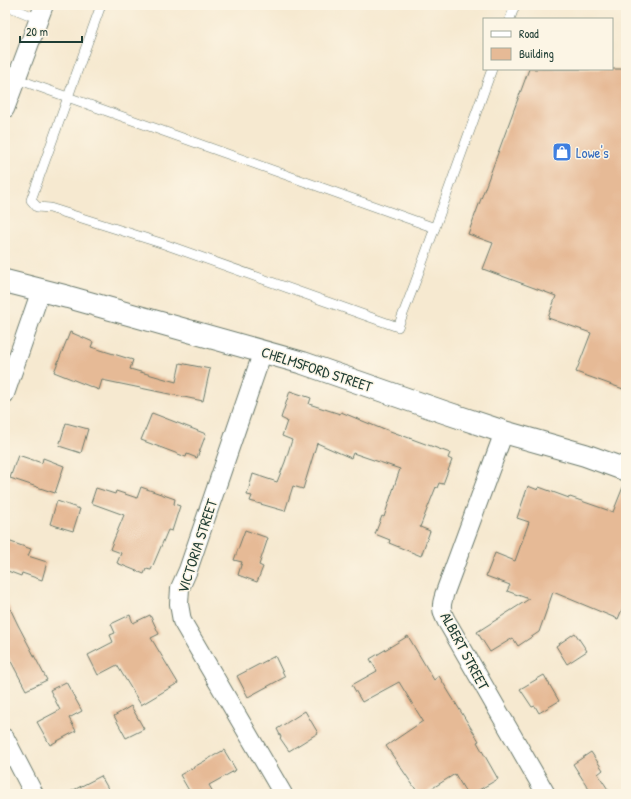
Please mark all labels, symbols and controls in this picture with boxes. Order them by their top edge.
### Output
scale bar [20,18,82,44]
legend [483,18,613,70]
text: 20 m [26,23,48,40]
text: Road [519,25,539,42]
text: Building [519,45,554,62]
shop icon: Lowe's [551,141,573,163]
place label: Lowe's [576,142,609,163]
street label: CHELMSFORD STREET [259,341,376,397]
street label: VICTORIA STREET [172,495,222,596]
street label: ALBERT STREET [436,608,495,694]

